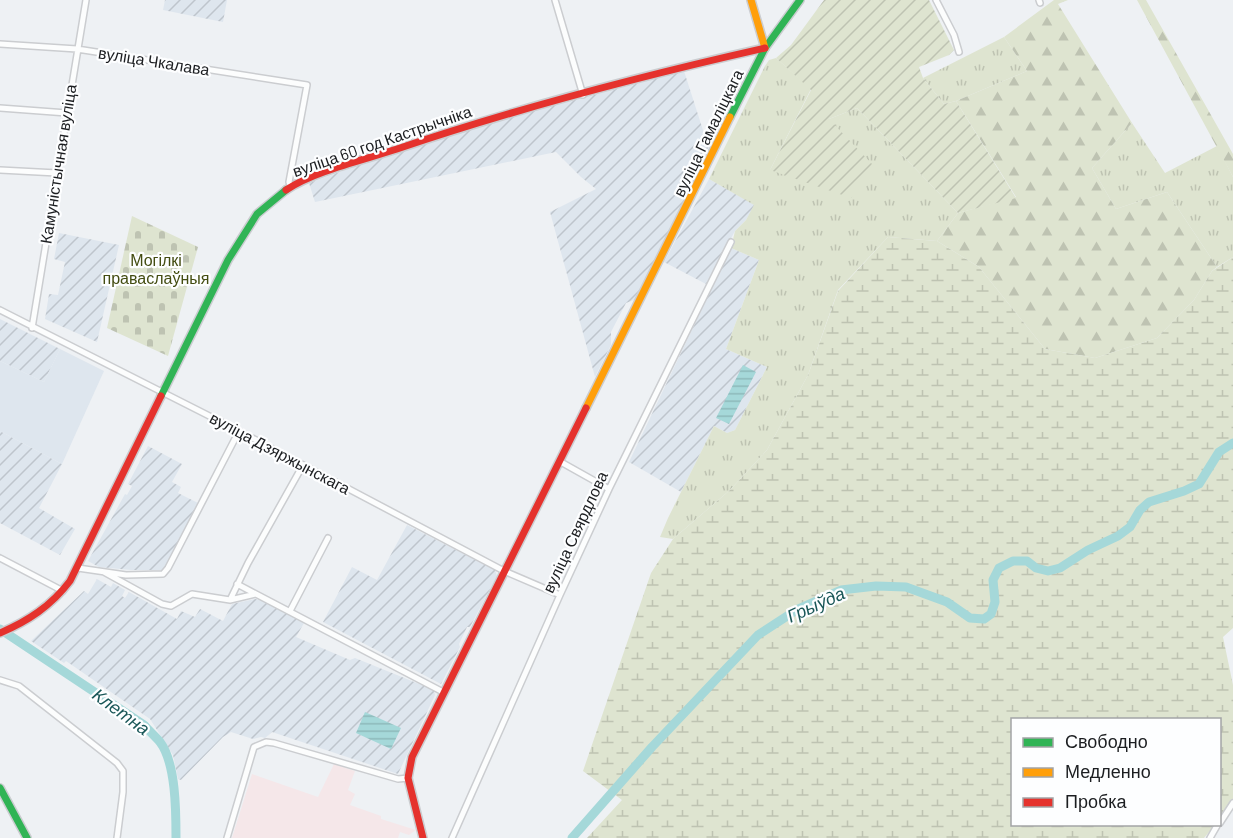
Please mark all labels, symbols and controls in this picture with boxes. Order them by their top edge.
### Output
street label: вуліца Чкалава [97,42,211,79]
street label: вуліца Гамаліцкага [669,66,747,200]
street label: Камуністычная вуліца [36,83,80,245]
street label: вуліца 60 год Кастрычніка [290,101,474,180]
park label: Могілкі праваслаўныя [103,250,209,287]
street label: вуліца Дзяржынскага [207,408,354,498]
street label: вуліца Свярдлова [538,468,611,596]
water label: Грыўда [783,582,848,627]
water label: Клетна [89,683,155,739]
legend [1011,718,1221,826]
text: Свободно [1065,730,1148,752]
text: Медленно [1065,760,1151,782]
text: Пробка [1065,790,1128,812]

